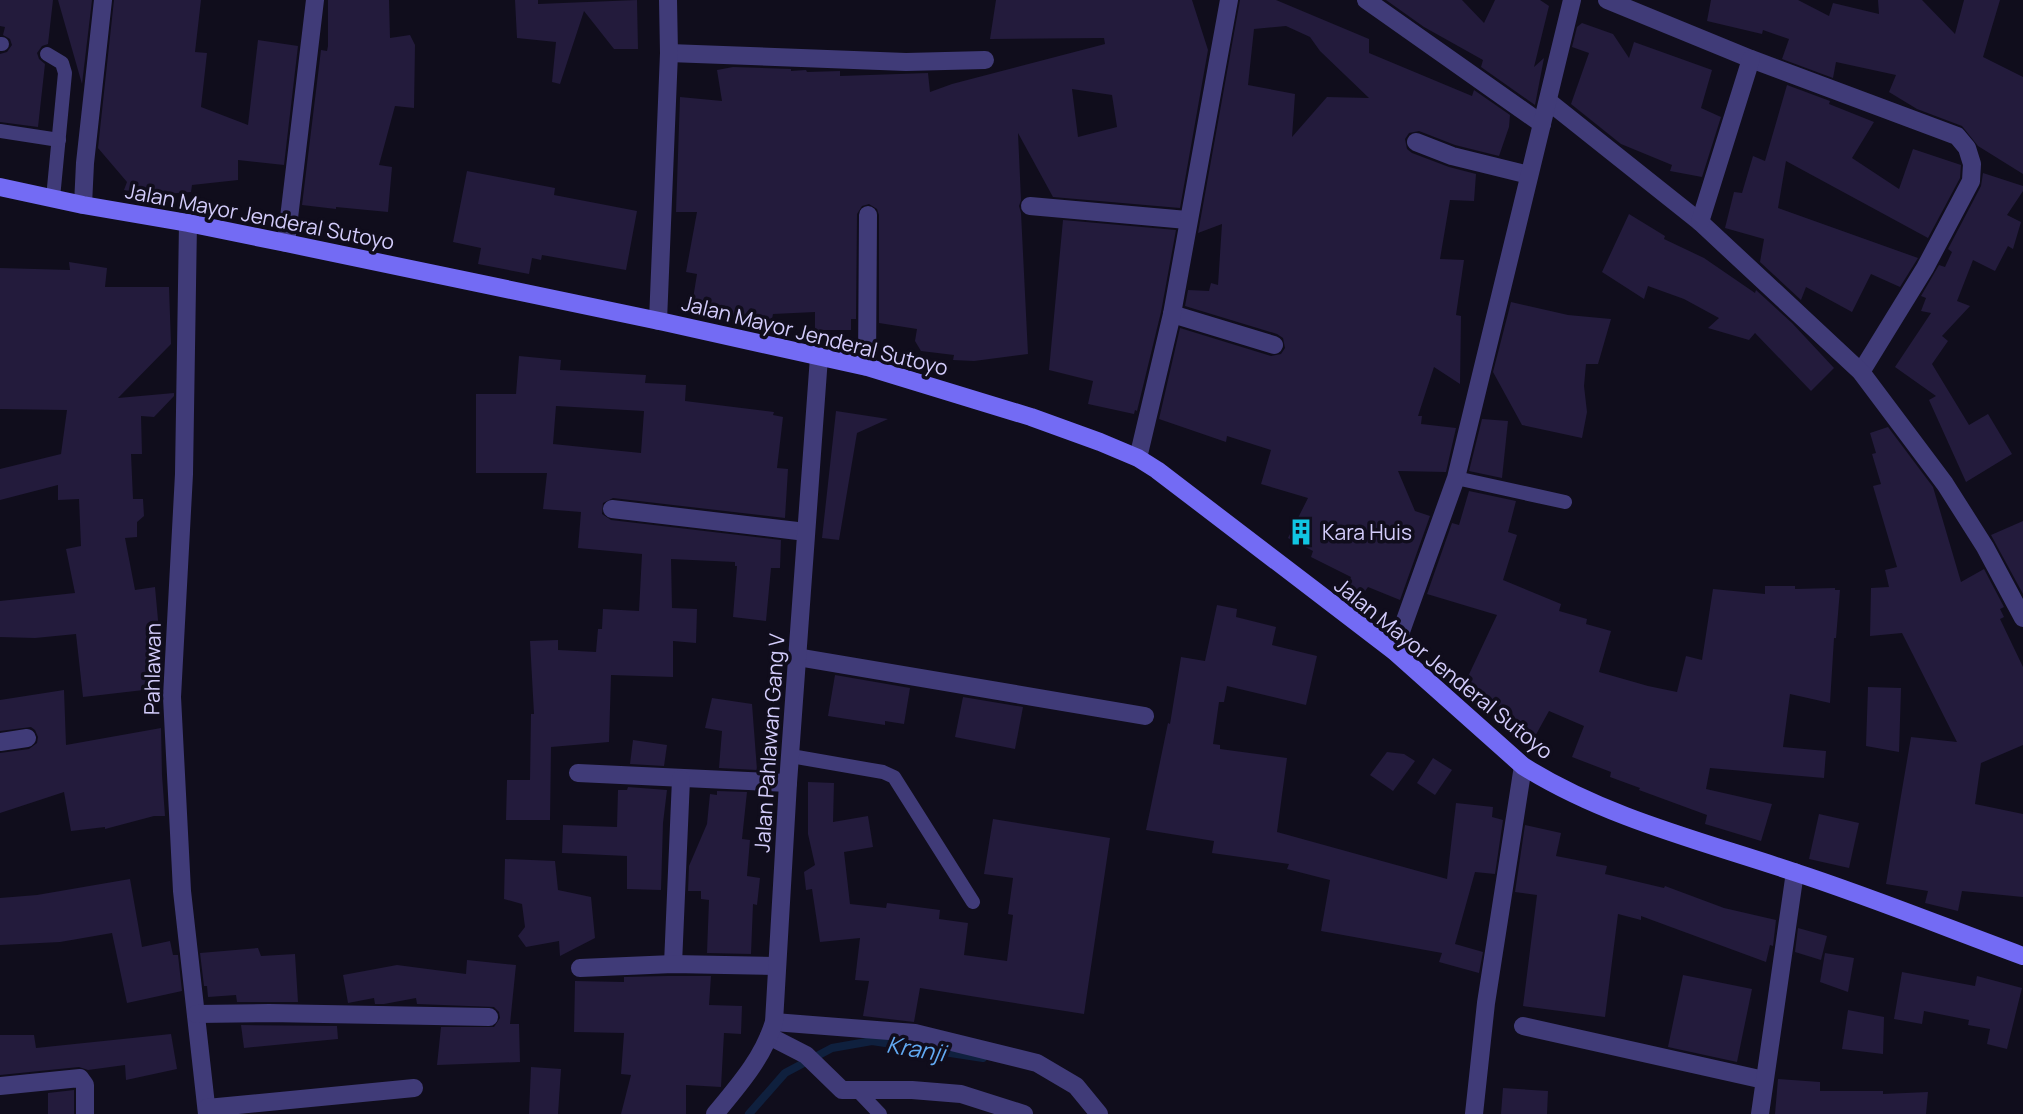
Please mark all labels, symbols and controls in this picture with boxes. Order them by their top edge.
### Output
street label: Jalan Mayor Jenderal Sutoyo [123,176,397,256]
street label: Jalan Mayor Jenderal Sutoyo [679,288,951,382]
building icon: Kara Huis [1286,517,1316,547]
place label: Kara Huis [1322,518,1412,546]
street label: Jalan Mayor Jenderal Sutoyo [1329,571,1559,765]
street label: Pahlawan [137,623,167,715]
street label: Jalan Pahlawan Gang V [747,632,791,853]
water label: Kranji [884,1028,950,1069]

